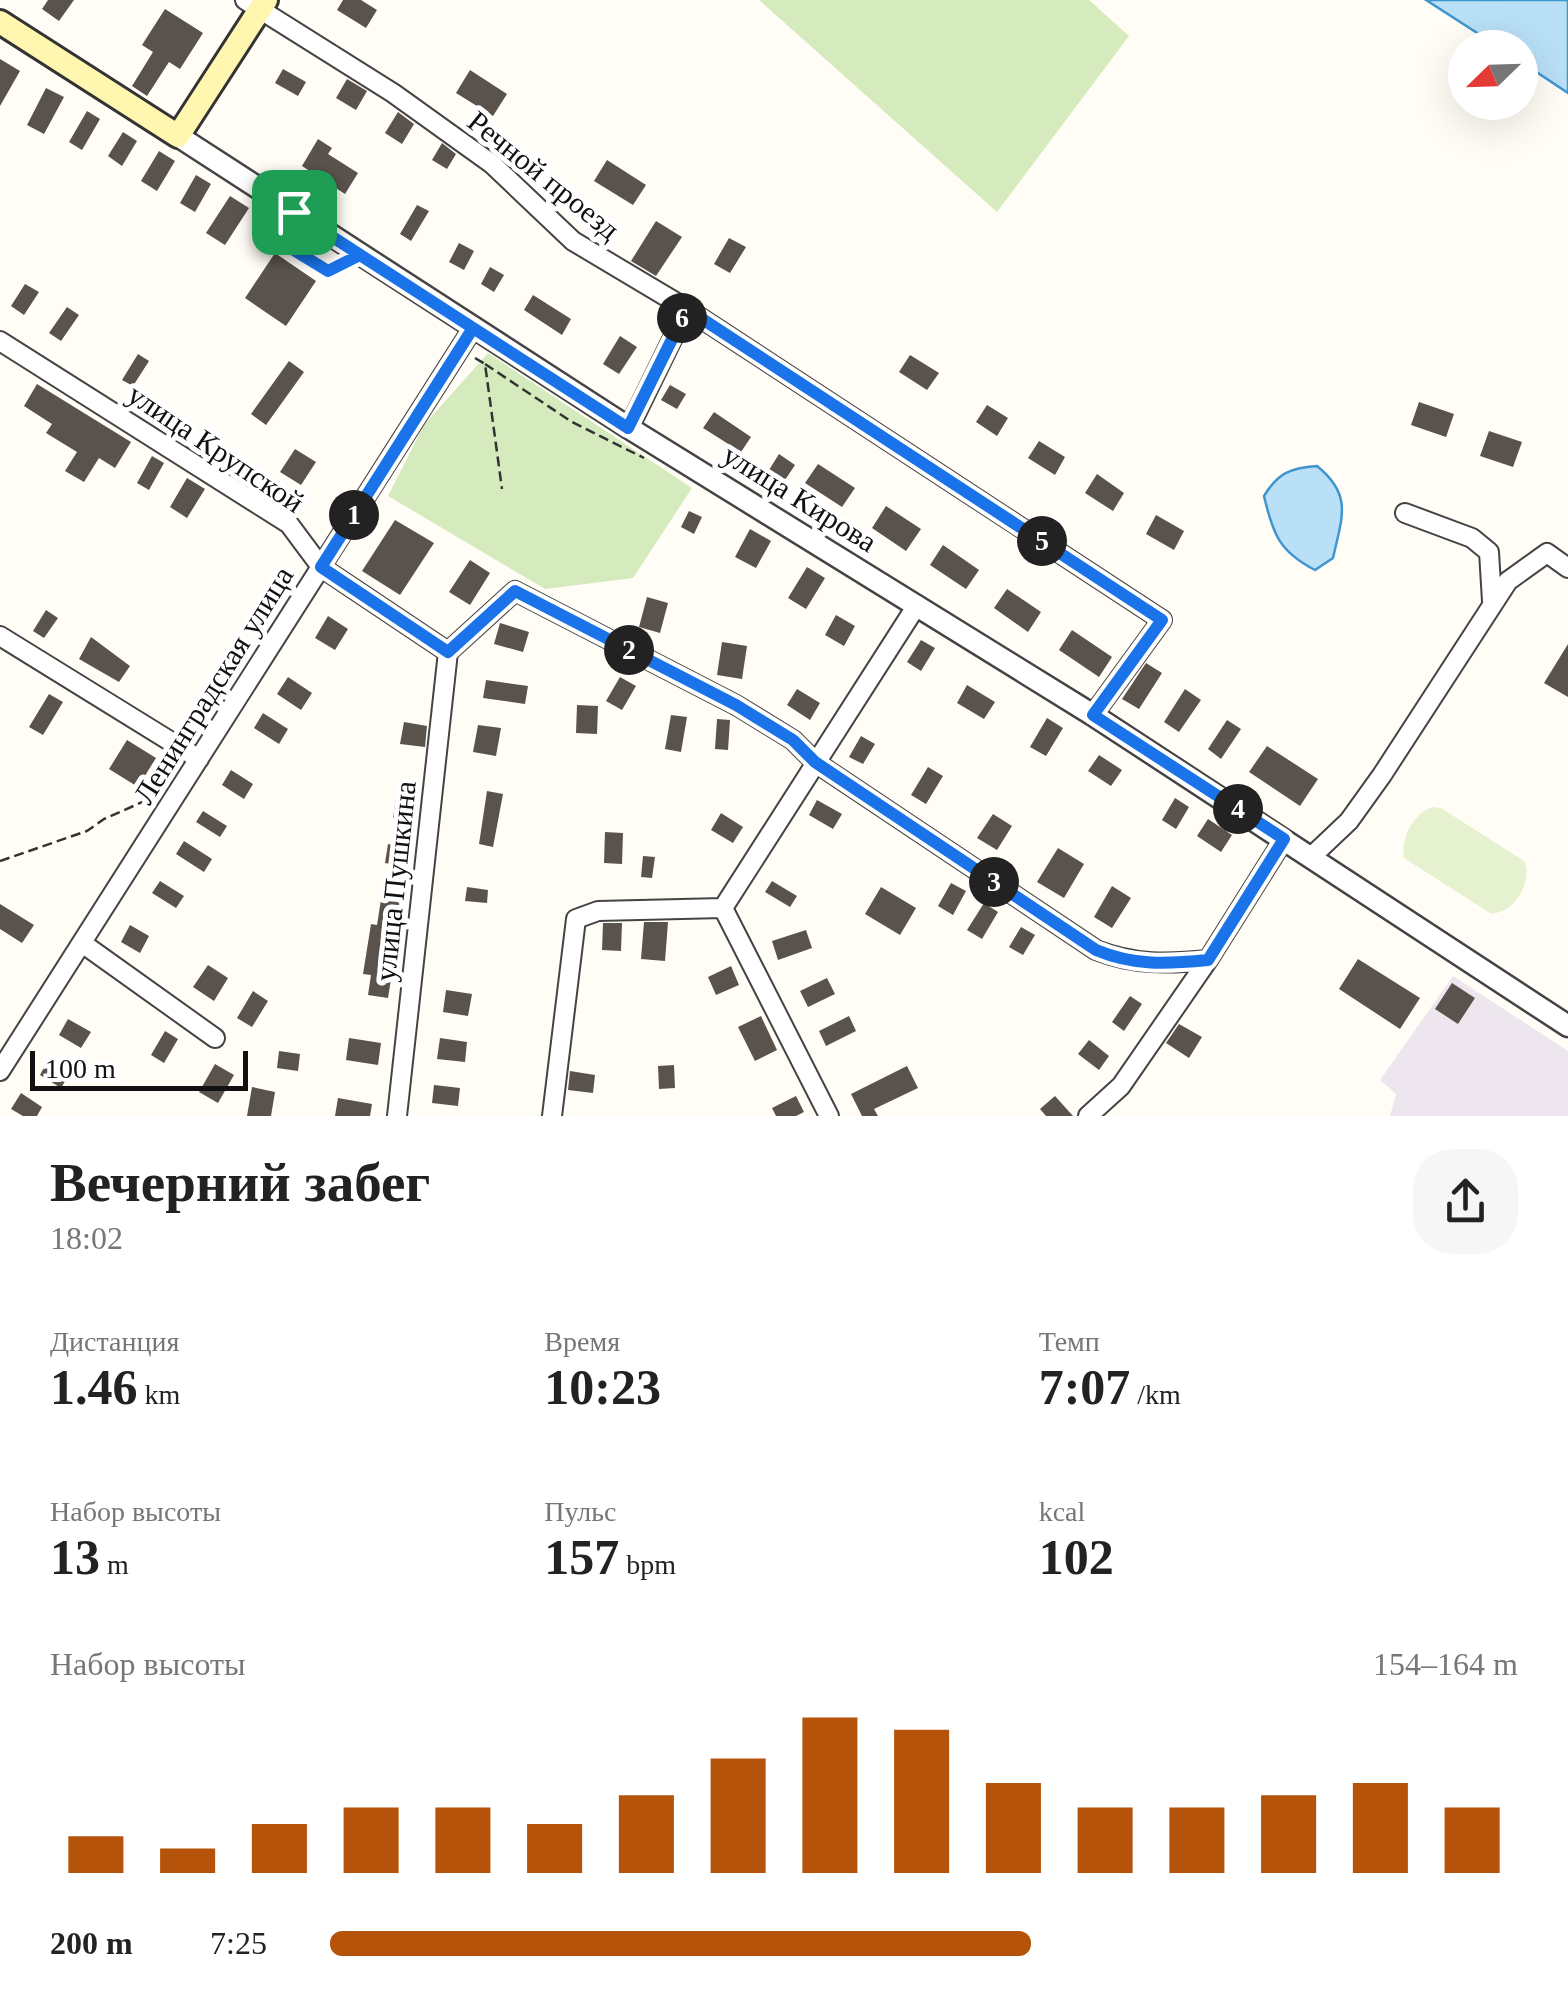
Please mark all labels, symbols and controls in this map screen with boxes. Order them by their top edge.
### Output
north arrow [1448,30,1538,120]
map controls [1448,30,1538,120]
street label: Речной проезд [462,104,626,246]
pin [252,170,337,255]
icon: arrive [267,185,322,240]
pin: 6 [657,293,707,343]
text: 6 [675,302,689,333]
street label: улица Крупской [122,377,310,519]
street label: улица Кирова [717,438,883,558]
pin: 1 [329,490,379,540]
text: 1 [347,499,361,530]
pin: 5 [1017,516,1067,566]
text: 5 [1035,525,1049,556]
street label: Ленинградская улица [127,560,299,810]
pin: 2 [604,625,654,675]
text: 2 [622,634,636,665]
street label: улица Пушкина [368,779,422,983]
pin: 4 [1213,784,1263,834]
text: 4 [1231,793,1245,824]
pin: 3 [969,857,1019,907]
text: 3 [987,866,1001,897]
scale bar [30,1046,248,1090]
text: 100 m [45,1053,116,1084]
button: share [1413,1149,1518,1254]
text: Вечерний забег [50,1152,430,1213]
text: 18:02 [50,1220,123,1256]
text: Дистанция [50,1326,179,1357]
text: Время [544,1326,620,1357]
text: Темп [1039,1326,1100,1357]
text: 1.46 [50,1359,138,1415]
text: 10:23 [544,1359,661,1415]
text: 7:07 [1039,1359,1130,1415]
text: km [138,1379,180,1410]
text: /km [1130,1379,1181,1410]
text: Набор высоты [50,1496,221,1527]
text: Пульс [544,1496,617,1527]
text: kcal [1039,1496,1085,1527]
text: 13 [50,1529,100,1585]
text: 157 [544,1529,619,1585]
text: 102 [1039,1529,1114,1585]
text: m [100,1549,129,1580]
text: bpm [619,1549,676,1580]
text: Набор высоты [50,1646,245,1682]
text: 154–164 m [1373,1646,1518,1682]
text: 200 m [50,1925,133,1961]
text: 7:25 [210,1925,267,1961]

